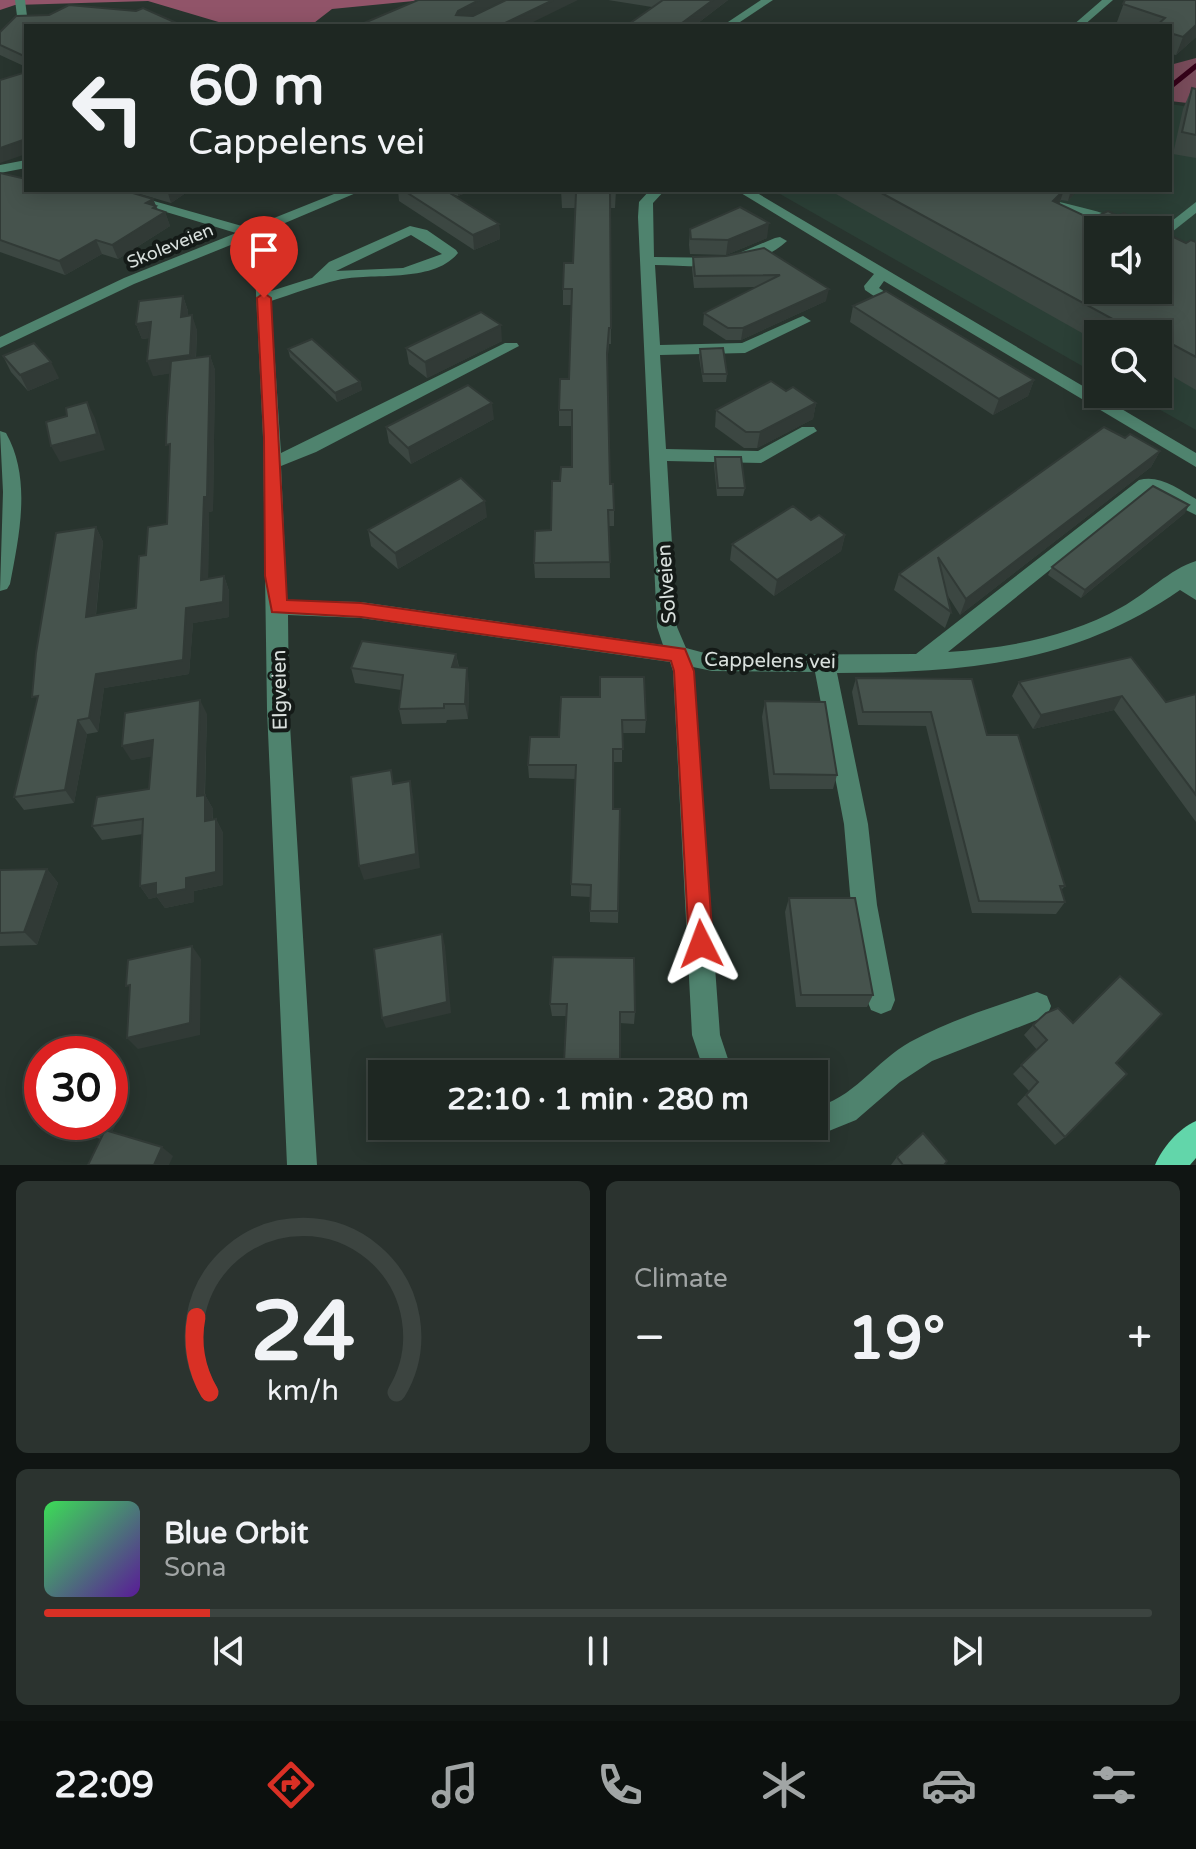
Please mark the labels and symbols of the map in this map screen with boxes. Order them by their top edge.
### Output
pin [230,216,298,298]
street label: Skoleveien [124,219,216,273]
street label: Solveien [652,543,682,625]
street label: Cappelens vei [704,648,836,674]
street label: Elgveien [267,649,293,730]
position arrow [659,902,743,986]
speed limit sign: 30 [24,1036,128,1140]

